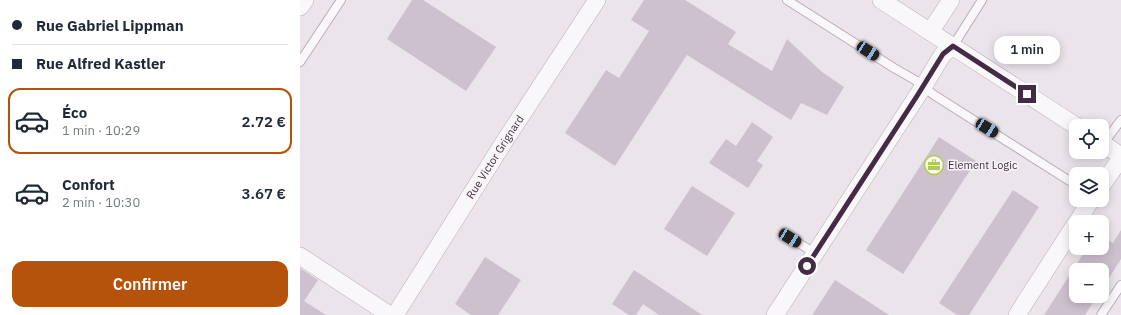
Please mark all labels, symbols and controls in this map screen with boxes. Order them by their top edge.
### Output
text: Rue Gabriel Lippman [36,16,184,35]
callout: 1 min [994,36,1060,64]
car [855,39,881,63]
text: 1 min [1010,41,1044,58]
text: Rue Alfred Kastler [36,54,165,73]
route end [1018,85,1036,103]
icon: car [14,103,50,139]
text: Éco [62,103,87,122]
text: 2.72 € [242,112,286,131]
street label: Rue Victor Grignard [463,112,527,201]
car [974,117,1000,139]
map controls [1069,119,1109,303]
button: locate [1069,119,1109,159]
text: 1 min · 10:29 [62,122,140,139]
office icon: Element Logic [923,154,945,176]
place label: Element Logic [948,158,1018,172]
button: layers [1069,167,1109,207]
icon: car [14,175,50,211]
text: Confort [62,175,115,194]
text: 3.67 € [242,184,286,203]
text: 2 min · 10:30 [62,194,140,211]
button: + [1069,215,1109,255]
car [777,227,803,249]
route start [798,257,816,275]
button: Confirmer [12,261,288,307]
button: − [1069,263,1109,303]

